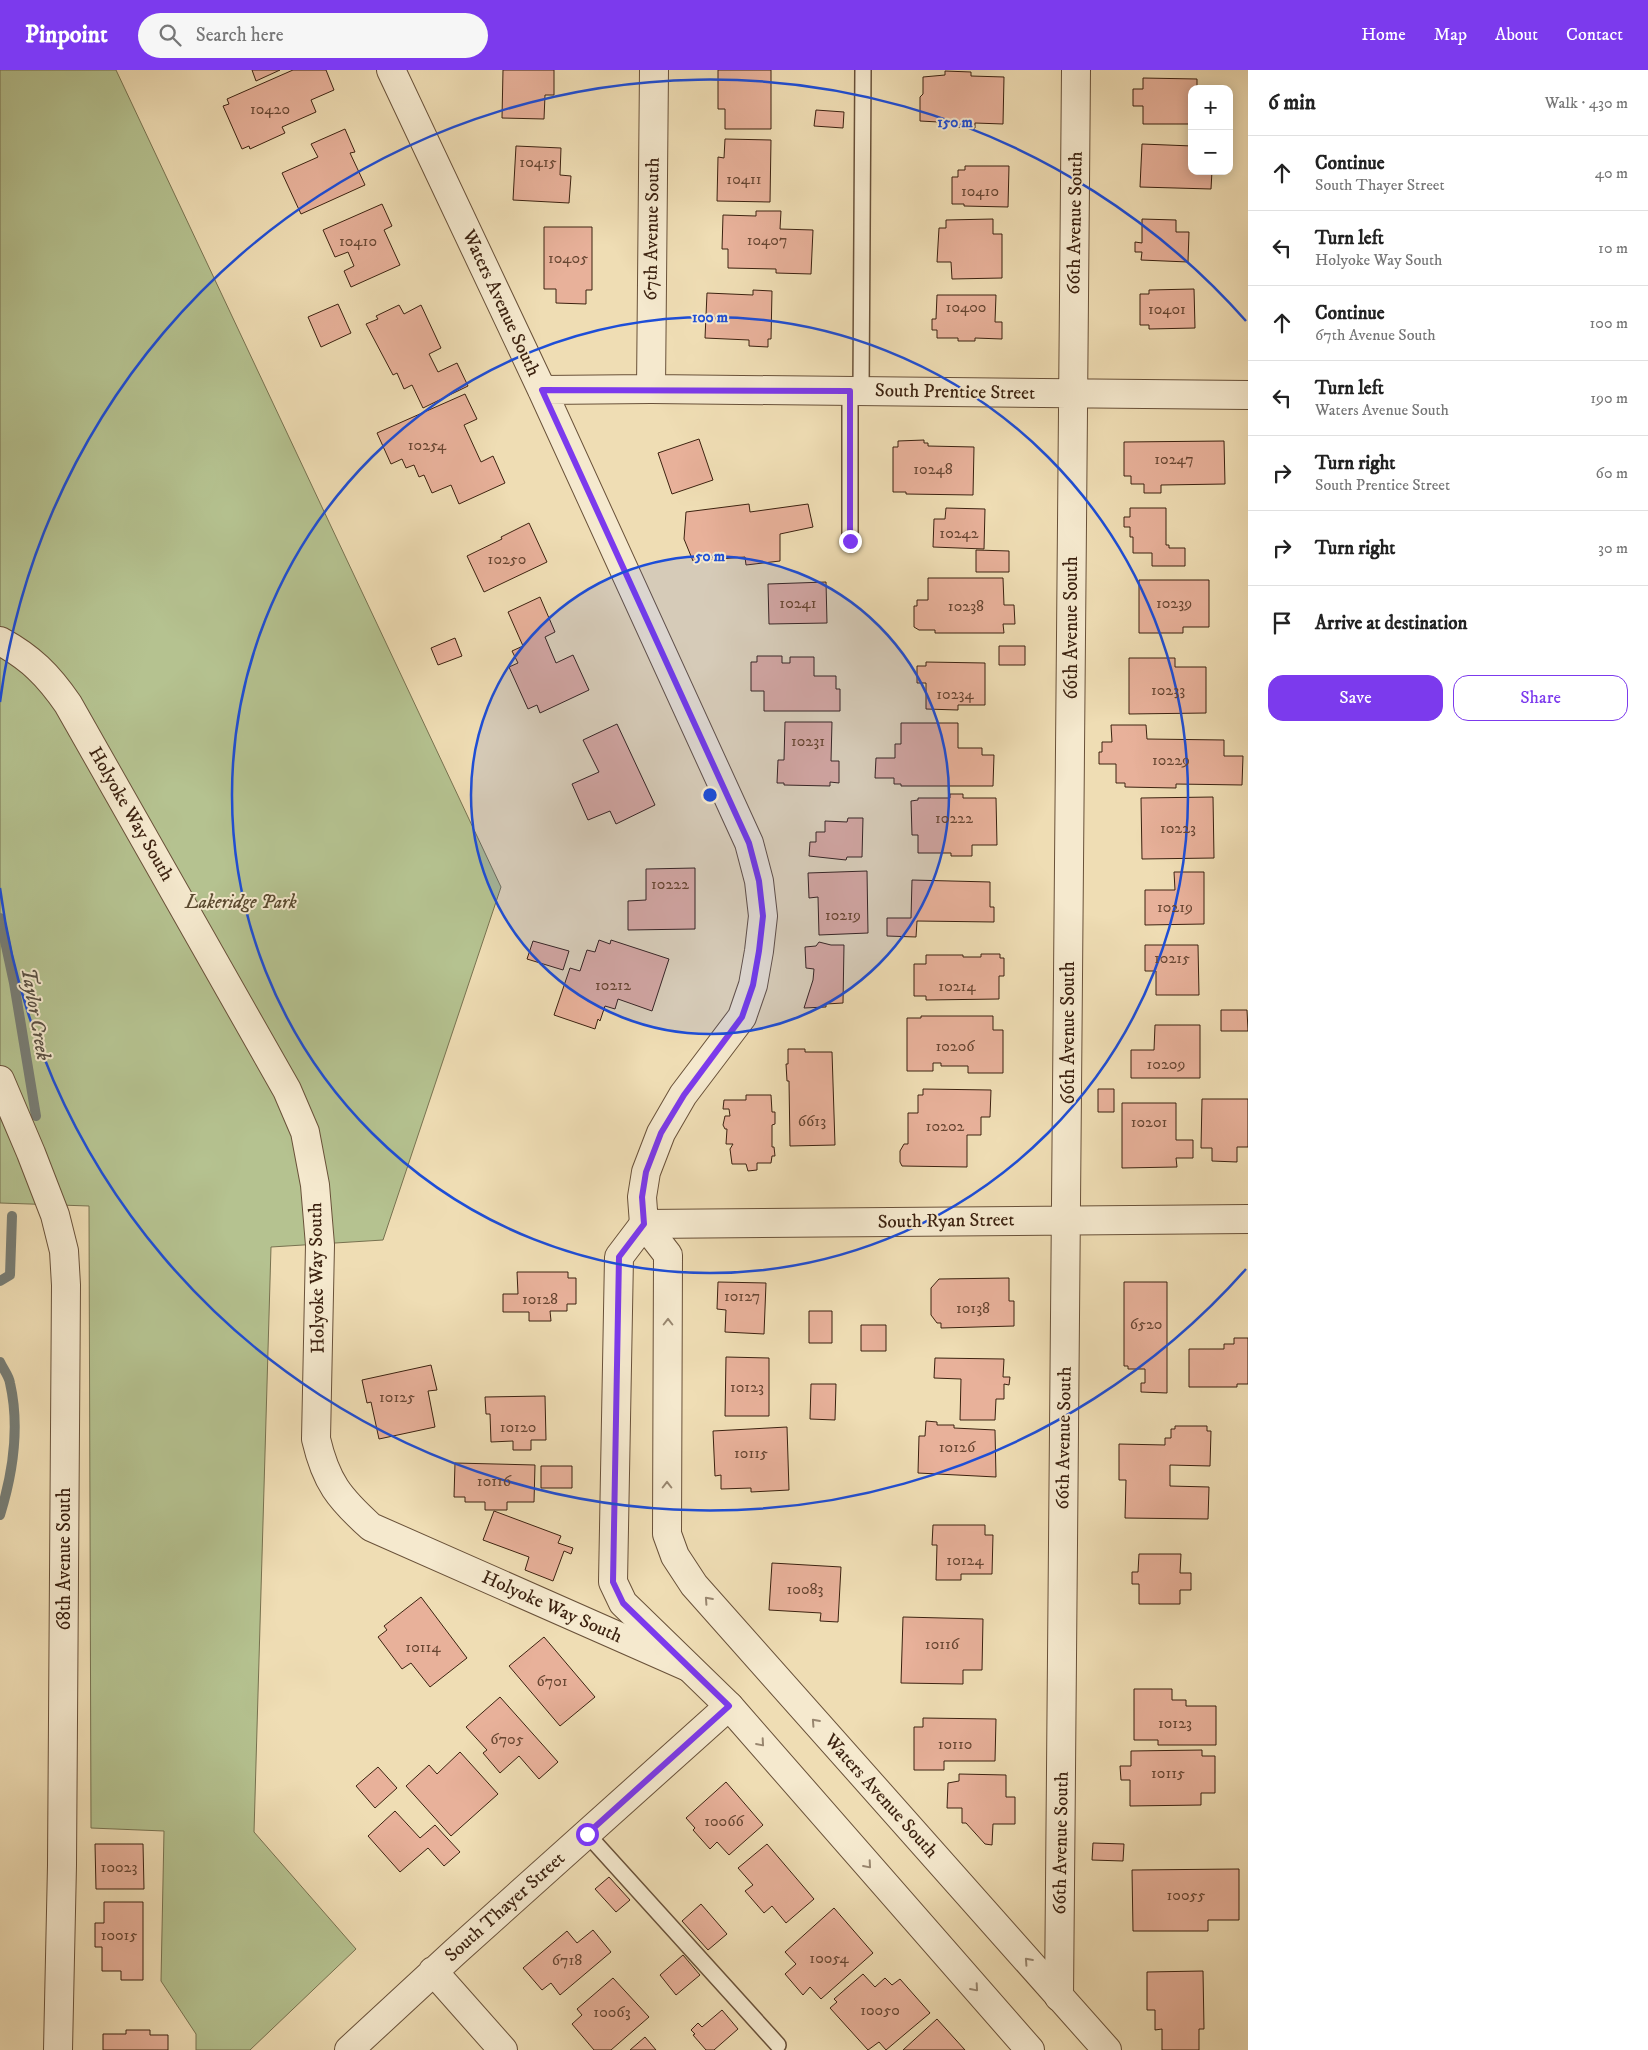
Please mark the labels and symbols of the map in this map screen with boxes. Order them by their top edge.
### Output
house number: 10420 [250,99,290,119]
text: 150 m [937,113,973,132]
street label: 66th Avenue South [1062,151,1088,295]
house number: 10415 [519,152,557,172]
street label: 67th Avenue South [639,157,665,301]
house number: 10411 [726,169,762,189]
house number: 10410 [961,181,999,201]
street label: Waters Avenue South [457,225,545,380]
house number: 10407 [747,230,787,250]
house number: 10410 [339,231,377,251]
house number: 10405 [548,248,588,268]
house number: 10400 [946,297,986,317]
house number: 10401 [1148,299,1186,319]
text: 100 m [692,308,729,327]
street label: South Prentice Street [875,379,1035,405]
house number: 10254 [408,435,447,455]
house number: 10247 [1154,449,1194,469]
house number: 10248 [913,459,953,479]
house number: 10242 [939,523,979,543]
route end [839,530,862,553]
text: 50 m [694,547,726,566]
house number: 10250 [488,549,526,569]
street label: 66th Avenue South [1060,556,1083,700]
house number: 10241 [779,593,817,613]
house number: 10239 [1156,593,1192,613]
house number: 10238 [948,596,984,616]
house number: 10233 [1151,680,1185,700]
house number: 10234 [936,684,975,704]
house number: 10231 [791,731,825,751]
street label: Holyoke Way South [83,743,179,885]
house number: 10229 [1152,750,1190,770]
centre of rings [701,786,719,804]
house number: 10222 [935,808,973,828]
house number: 10223 [1160,818,1196,838]
house number: 10222 [651,874,689,894]
park label: Lakeridge Park [184,891,297,914]
house number: 10219 [1157,897,1193,917]
house number: 10219 [825,905,861,925]
house number: 10215 [1154,948,1190,968]
street label: 66th Avenue South [1057,961,1080,1105]
water label: Taylor Creek [15,966,56,1063]
house number: 10212 [595,975,631,995]
house number: 10214 [938,976,976,996]
house number: 10206 [935,1036,975,1056]
house number: 10209 [1147,1054,1185,1074]
house number: 6613 [798,1111,826,1131]
house number: 10201 [1131,1112,1167,1132]
house number: 10202 [926,1116,965,1136]
street label: Holyoke Way South [304,1202,330,1354]
street label: South Ryan Street [877,1208,1015,1234]
house number: 10127 [724,1286,760,1306]
house number: 10128 [522,1289,558,1309]
house number: 10138 [956,1298,990,1318]
house number: 6520 [1130,1314,1162,1334]
one-way arrow [663,1318,673,1326]
street label: 66th Avenue South [1051,1366,1077,1510]
house number: 10123 [730,1377,764,1397]
house number: 10125 [379,1387,415,1407]
house number: 10120 [500,1417,536,1437]
house number: 10126 [939,1437,976,1457]
house number: 10115 [734,1443,768,1463]
house number: 10116 [477,1471,512,1491]
one-way arrow [662,1481,672,1488]
street label: 68th Avenue South [53,1488,76,1630]
house number: 10124 [946,1550,984,1570]
street label: Holyoke Way South [478,1566,626,1648]
house number: 10083 [786,1579,824,1599]
one-way arrow [704,1597,713,1606]
house number: 10116 [925,1634,960,1654]
house number: 10114 [405,1637,441,1657]
house number: 6701 [536,1671,568,1691]
house number: 10123 [1158,1713,1192,1733]
one-way arrow [813,1719,821,1728]
street label: Waters Avenue South [819,1728,943,1863]
house number: 6705 [490,1729,524,1749]
house number: 10110 [938,1734,972,1754]
one-way arrow [756,1737,765,1746]
house number: 10115 [1151,1763,1185,1783]
street label: 66th Avenue South [1048,1771,1074,1915]
house number: 10066 [704,1811,745,1831]
route start [576,1823,599,1846]
street label: South Thayer Street [440,1847,570,1967]
house number: 10023 [101,1857,137,1877]
one-way arrow [862,1860,871,1869]
house number: 10055 [1167,1885,1206,1905]
house number: 10015 [101,1925,137,1945]
house number: 10054 [809,1948,849,1968]
house number: 6718 [552,1950,582,1970]
one-way arrow [1025,1958,1034,1967]
one-way arrow [969,1982,978,1991]
house number: 10050 [860,2000,900,2020]
house number: 10063 [593,2002,631,2022]

